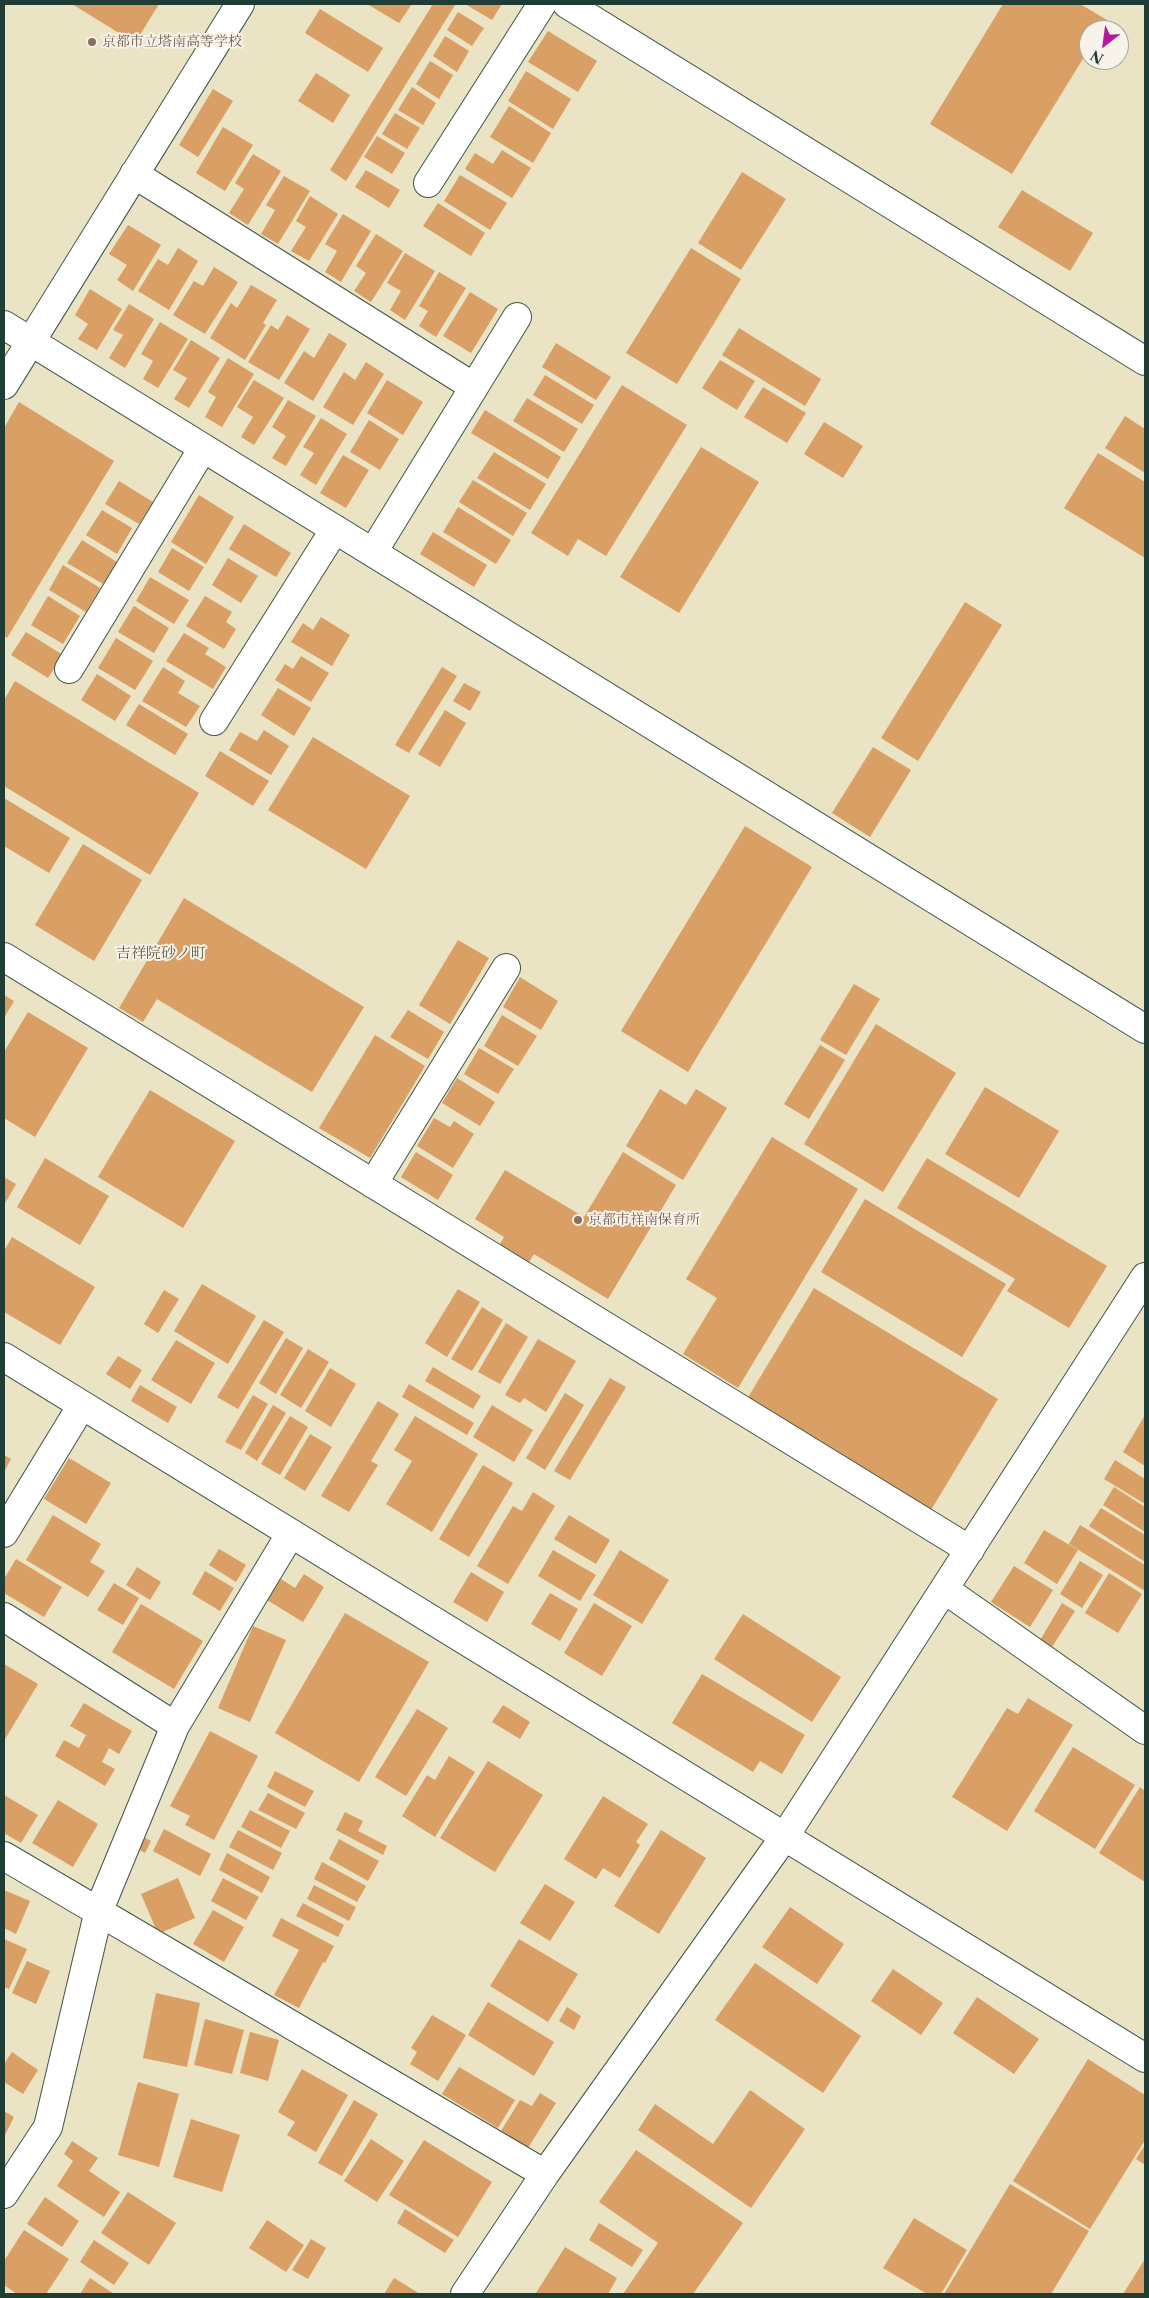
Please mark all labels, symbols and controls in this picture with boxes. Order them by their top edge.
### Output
north arrow [1079,20,1129,70]
place label: 京都市立塔南高等学校 [102,34,242,50]
marker: 京都市立塔南高等学校 [86,36,98,48]
text: N [1087,46,1107,68]
district label: 吉祥院砂ノ町 [116,945,206,963]
place label: 京都市祥南保育所 [588,1212,700,1228]
marker: 京都市祥南保育所 [572,1214,584,1226]

